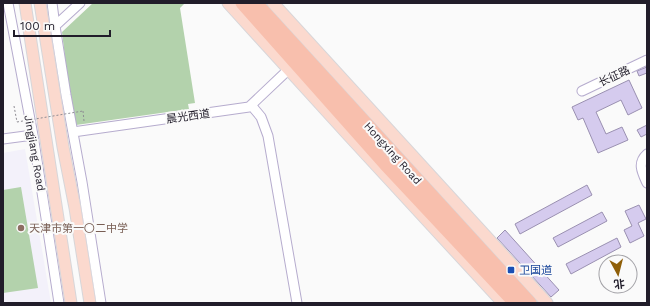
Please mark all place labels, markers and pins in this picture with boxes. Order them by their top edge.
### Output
place label: 天津市第一〇二中学 [29,222,128,235]
marker: 天津市第一〇二中学 [16,223,26,233]
place label: 卫国道 [519,264,552,277]
marker: 卫国道 [506,265,516,275]

